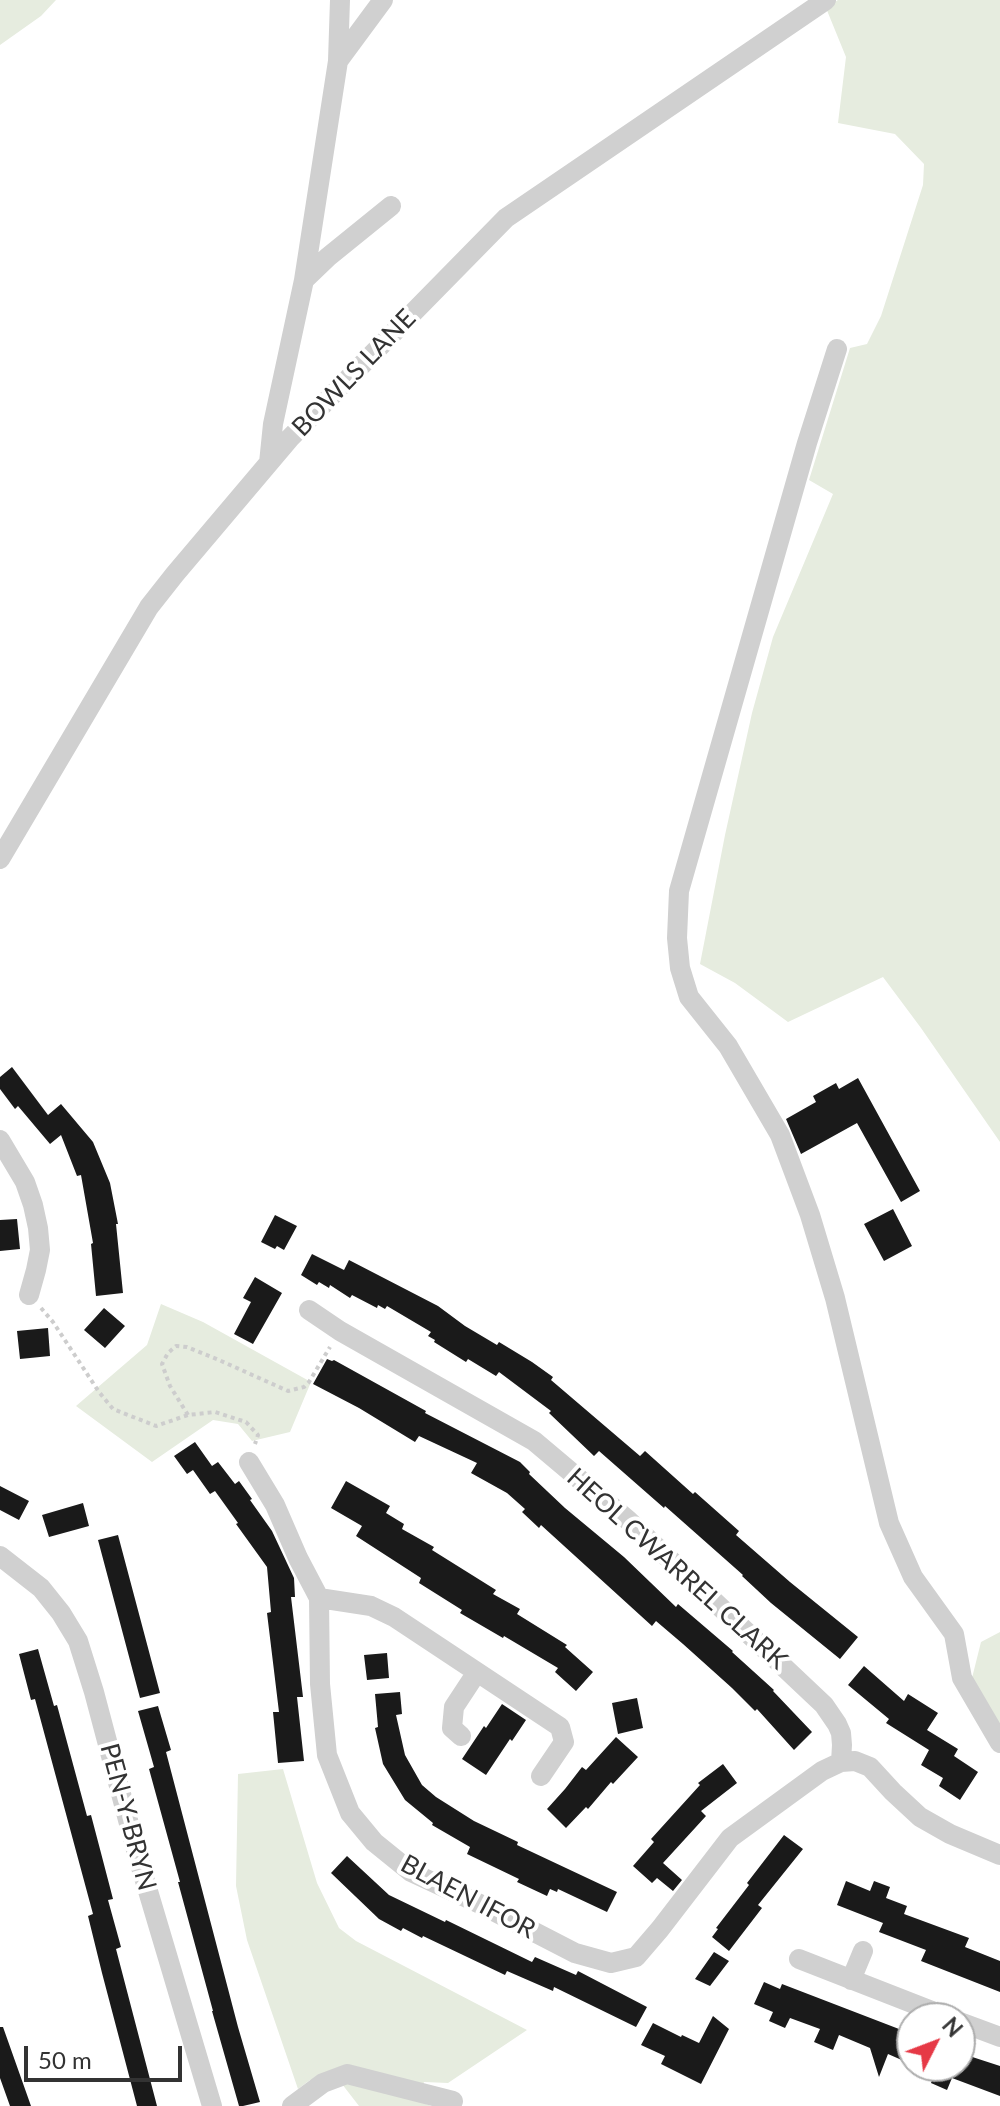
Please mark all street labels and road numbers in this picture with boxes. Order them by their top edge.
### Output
street label: BOWLS LANE [286,303,422,443]
street label: HEOL CWARREL CLARK [560,1462,794,1676]
street label: PEN-Y-BRYN [93,1740,163,1894]
street label: BLAEN IFOR [395,1848,541,1946]

